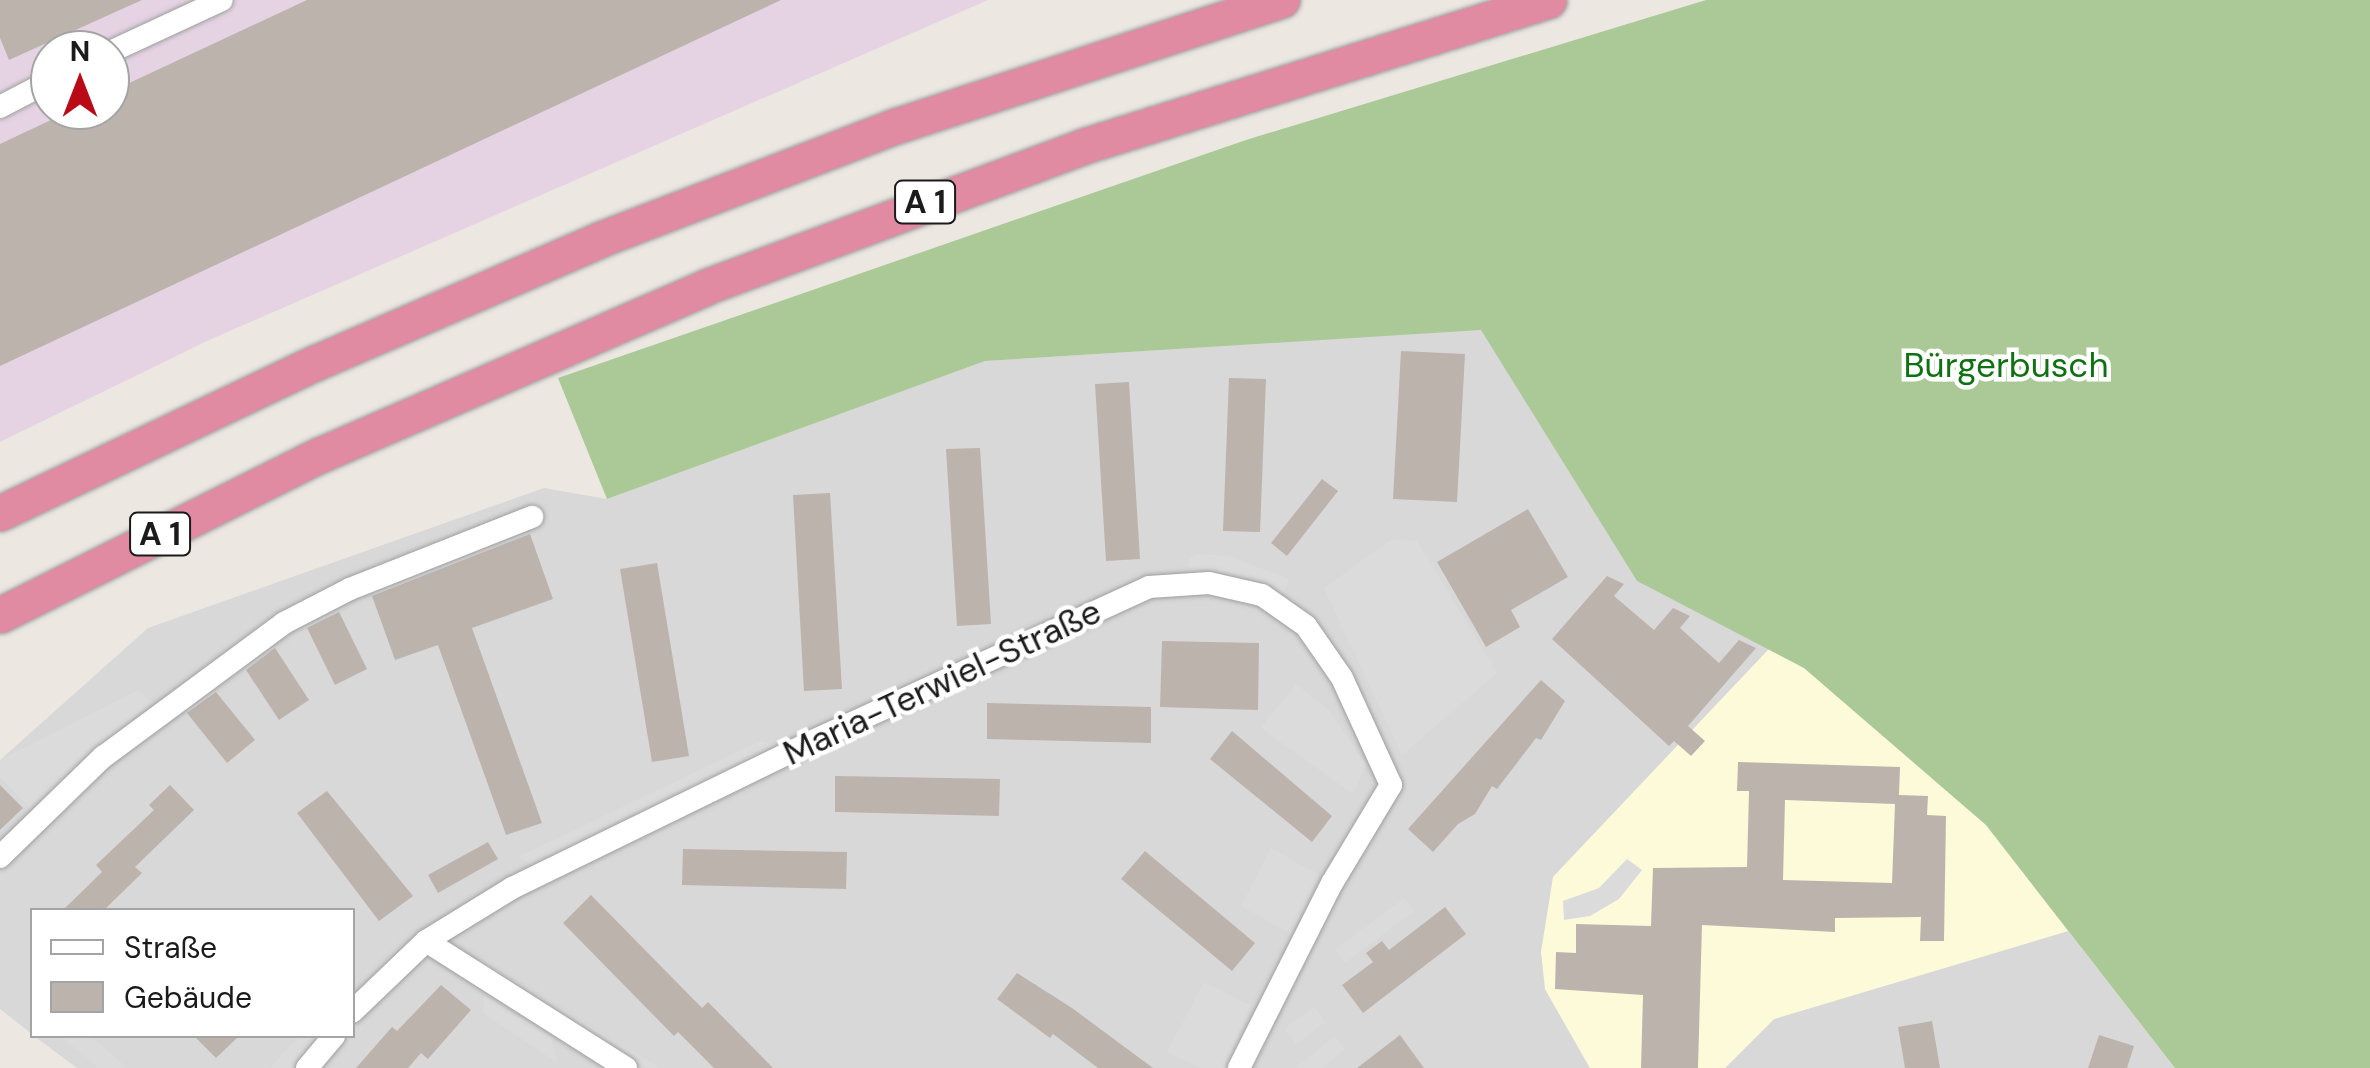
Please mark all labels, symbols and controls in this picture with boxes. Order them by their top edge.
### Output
north arrow [30,30,130,130]
text: N [70,33,90,70]
road number: A 1 [892,175,958,229]
park label: Bürgerbusch [1903,344,2109,386]
road number: A 1 [128,507,192,561]
street label: Maria-Terwiel-Straße [777,590,1107,774]
legend [30,908,355,1038]
text: Straße [124,928,217,967]
text: Gebäude [124,978,252,1017]

